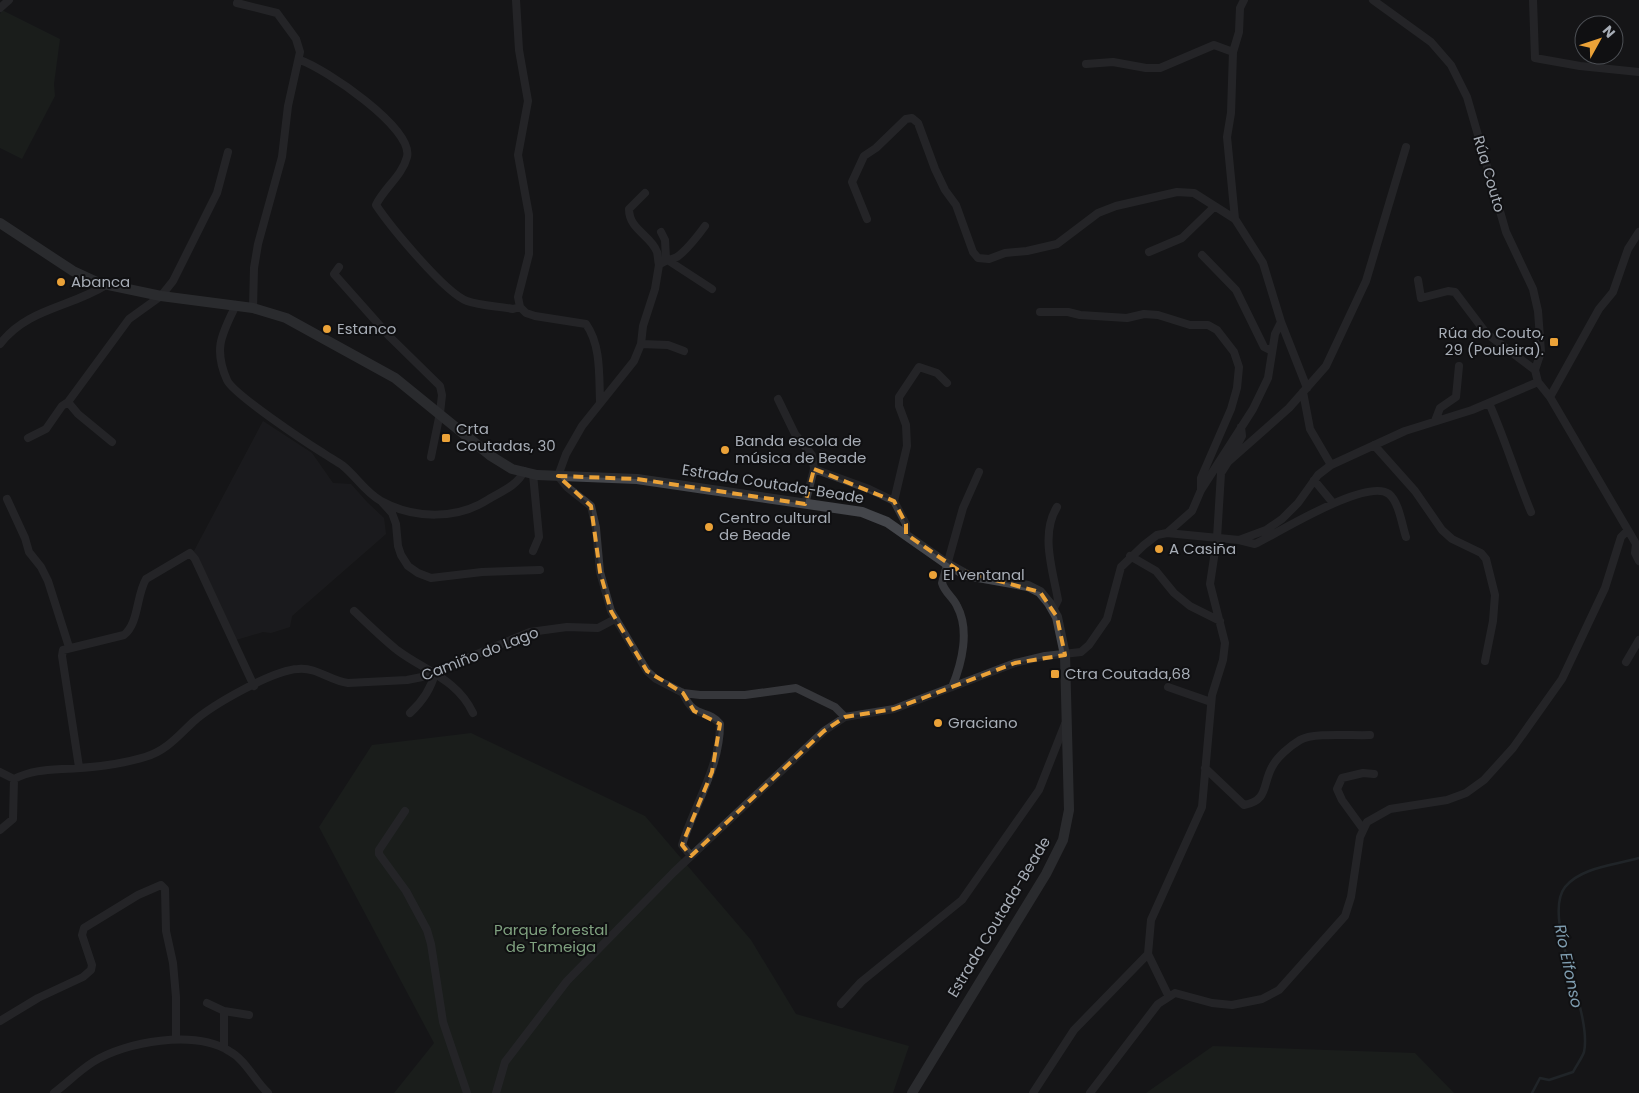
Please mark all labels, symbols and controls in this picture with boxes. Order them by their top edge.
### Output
north arrow [1574,15,1624,65]
text: N [1598,21,1620,42]
street label: Rúa Couto [1469,133,1510,215]
place label: Abanca [71,271,130,292]
marker: Abanca [55,276,67,288]
place label: Estanco [337,318,396,339]
place label: Rúa do Couto, 29 (Pouleira). [1439,322,1544,360]
marker: Estanco [321,323,333,335]
marker: Rúa do Couto, 29 (Pouleira). [1548,336,1560,348]
place label: Crta Coutadas, 30 [456,418,556,456]
place label: Banda escola de música de Beade [735,430,866,468]
marker: Crta Coutadas, 30 [440,432,452,444]
marker: Banda escola de música de Beade [719,444,731,456]
street label: Estrada Coutada-Beade [681,459,866,508]
place label: Centro cultural de Beade [719,507,831,545]
marker: Centro cultural de Beade [703,521,715,533]
place label: A Casiña [1169,538,1236,559]
marker: A Casiña [1153,543,1165,555]
place label: El ventanal [943,564,1025,585]
marker: El ventanal [927,569,939,581]
street label: Camiño do Lago [418,621,542,686]
place label: Ctra Coutada,68 [1065,663,1190,684]
marker: Ctra Coutada,68 [1049,668,1061,680]
place label: Graciano [948,712,1018,733]
marker: Graciano [932,717,944,729]
street label: Estrada Coutada-Beade [942,832,1055,1001]
park label: Parque forestal de Tameiga [494,919,608,957]
water label: Río Eifonso [1548,922,1589,1010]

